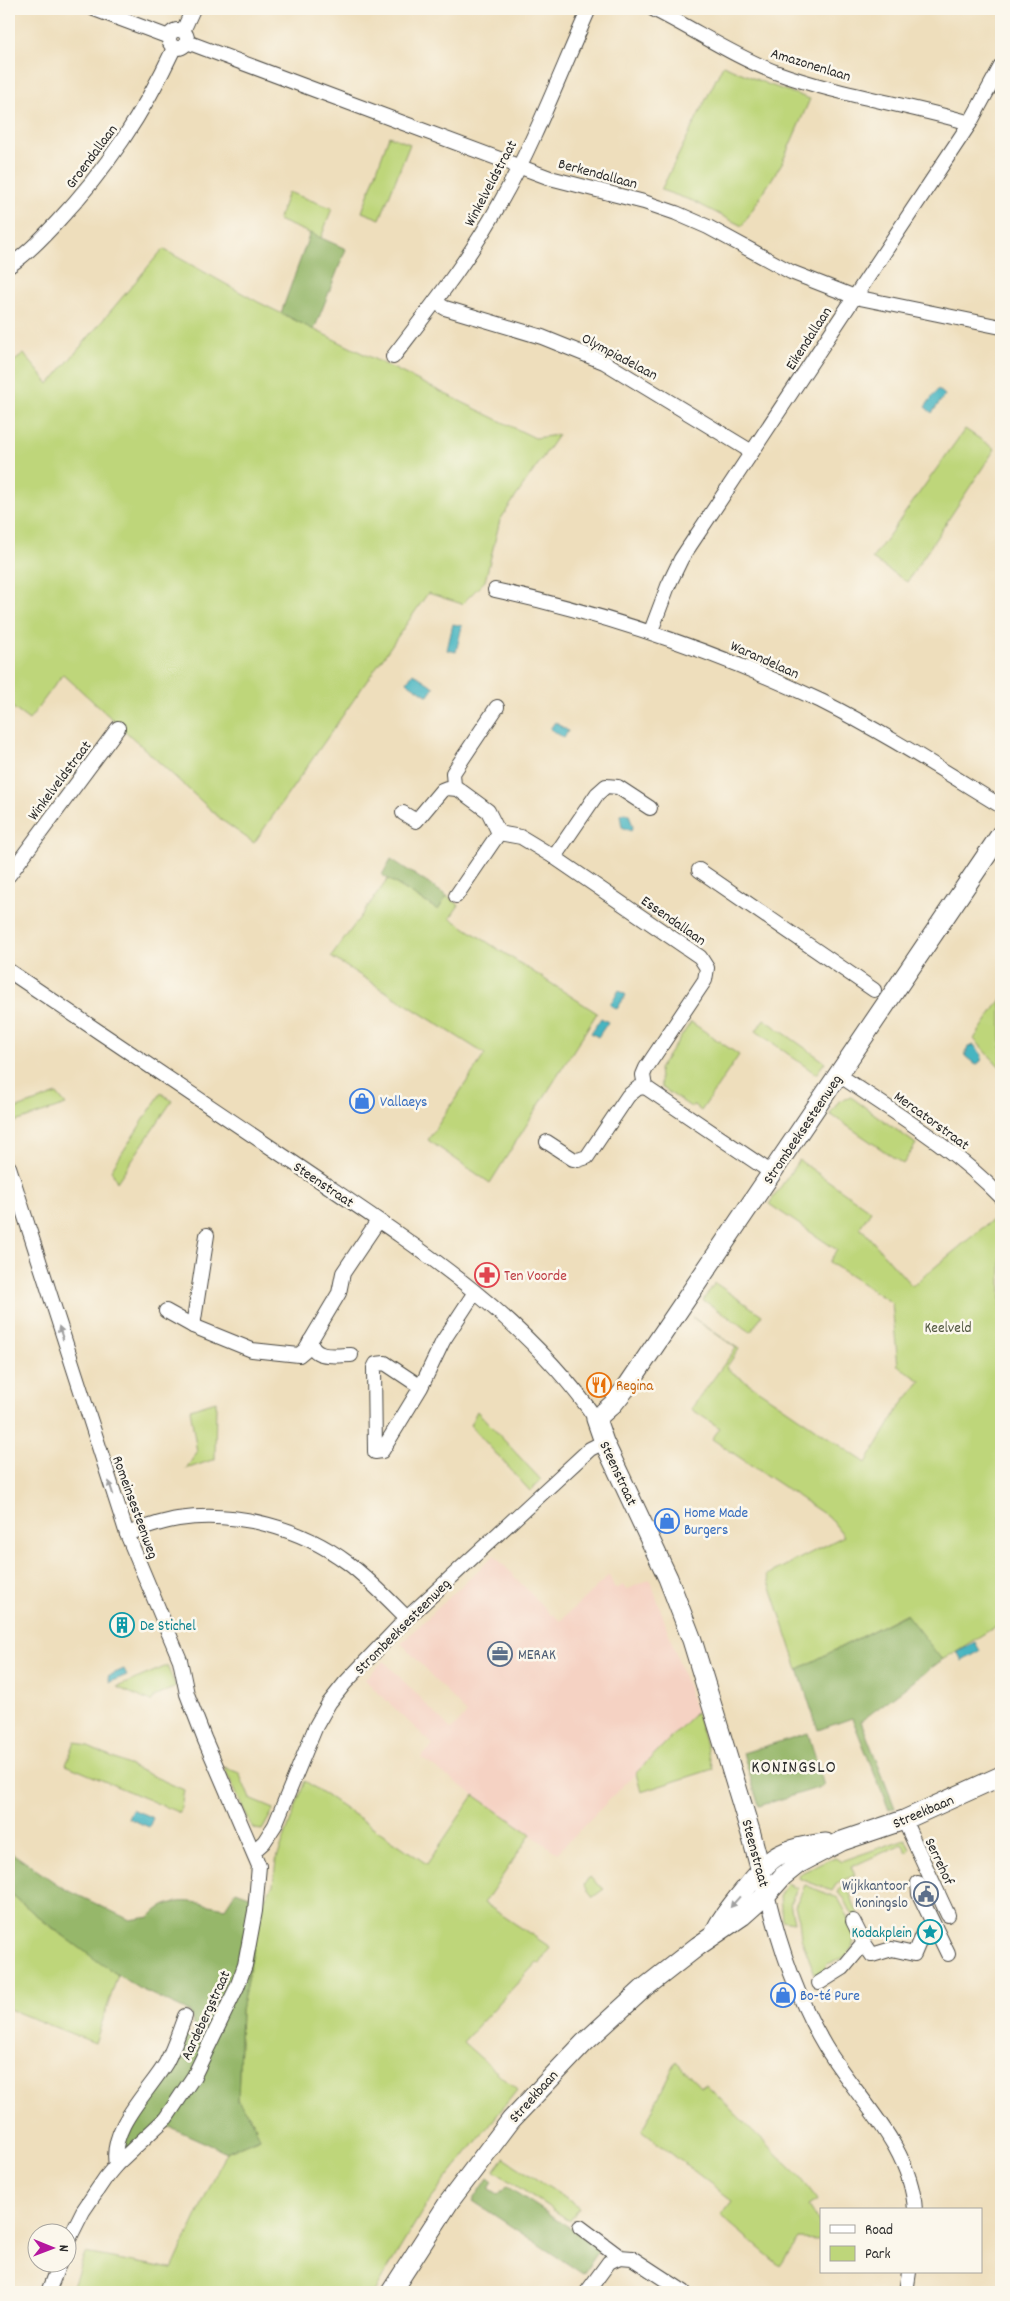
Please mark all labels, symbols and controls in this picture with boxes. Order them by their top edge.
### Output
street label: Amazonenlaan [768,43,853,89]
street label: Groendallaan [61,120,124,194]
street label: Winkelveldstraat [460,136,524,231]
street label: Berkendallaan [555,154,640,196]
street label: Eikendallaan [781,303,838,375]
street label: Olympiadelaan [577,328,661,387]
street label: Warandelaan [726,636,802,686]
street label: Winkelveldstraat [23,736,98,826]
street label: Essendallaan [636,891,710,952]
street label: Strombeeksesteenweg [759,1071,849,1189]
street label: Mercatorstraat [888,1087,974,1157]
shop icon: Vallaeys [349,1088,375,1114]
place label: Vallaeys [380,1092,427,1114]
street label: Steenstraat [288,1157,358,1214]
pharmacy icon: Ten Voorde [474,1262,500,1288]
place label: Ten Voorde [504,1266,567,1288]
park label: Keelveld [924,1318,972,1340]
one-way arrow [57,1325,65,1340]
restaurant icon: Regina [586,1372,612,1398]
place label: Regina [616,1376,654,1398]
street label: Steenstraat [593,1438,642,1510]
street label: Romeinsesteenweg [105,1453,163,1562]
one-way arrow [107,1480,115,1495]
place label: Home Made Burgers [684,1503,749,1542]
shop icon: Home Made Burgers [654,1508,680,1534]
street label: Strombeeksesteenweg [350,1574,457,1681]
building icon: De Stichel [109,1612,135,1638]
place label: De Stichel [140,1616,196,1638]
office icon: MERAK [487,1641,513,1667]
place label: MERAK [518,1645,556,1667]
district label: KONINGSLO [751,1756,837,1781]
street label: Streekbaan [890,1790,958,1836]
street label: Steenstraat [734,1817,774,1890]
street label: Serrehof [918,1835,959,1890]
place label: Wijkkantoor Koningslo [842,1876,908,1915]
public building icon: Wijkkantoor Koningslo [913,1881,939,1907]
one-way arrow [730,1895,741,1908]
place icon: Kodakplein [917,1919,943,1945]
place label: Kodakplein [851,1923,912,1945]
street label: Aardebergstraat [176,1967,237,2064]
shop icon: Bo-té Pure [770,1982,796,2008]
place label: Bo-té Pure [800,1986,860,2008]
street label: Streekbaan [505,2066,564,2129]
legend [820,2208,982,2274]
text: Road [865,2220,893,2242]
north arrow [28,2224,78,2274]
text: Park [865,2244,891,2266]
text: N [53,2245,73,2252]

